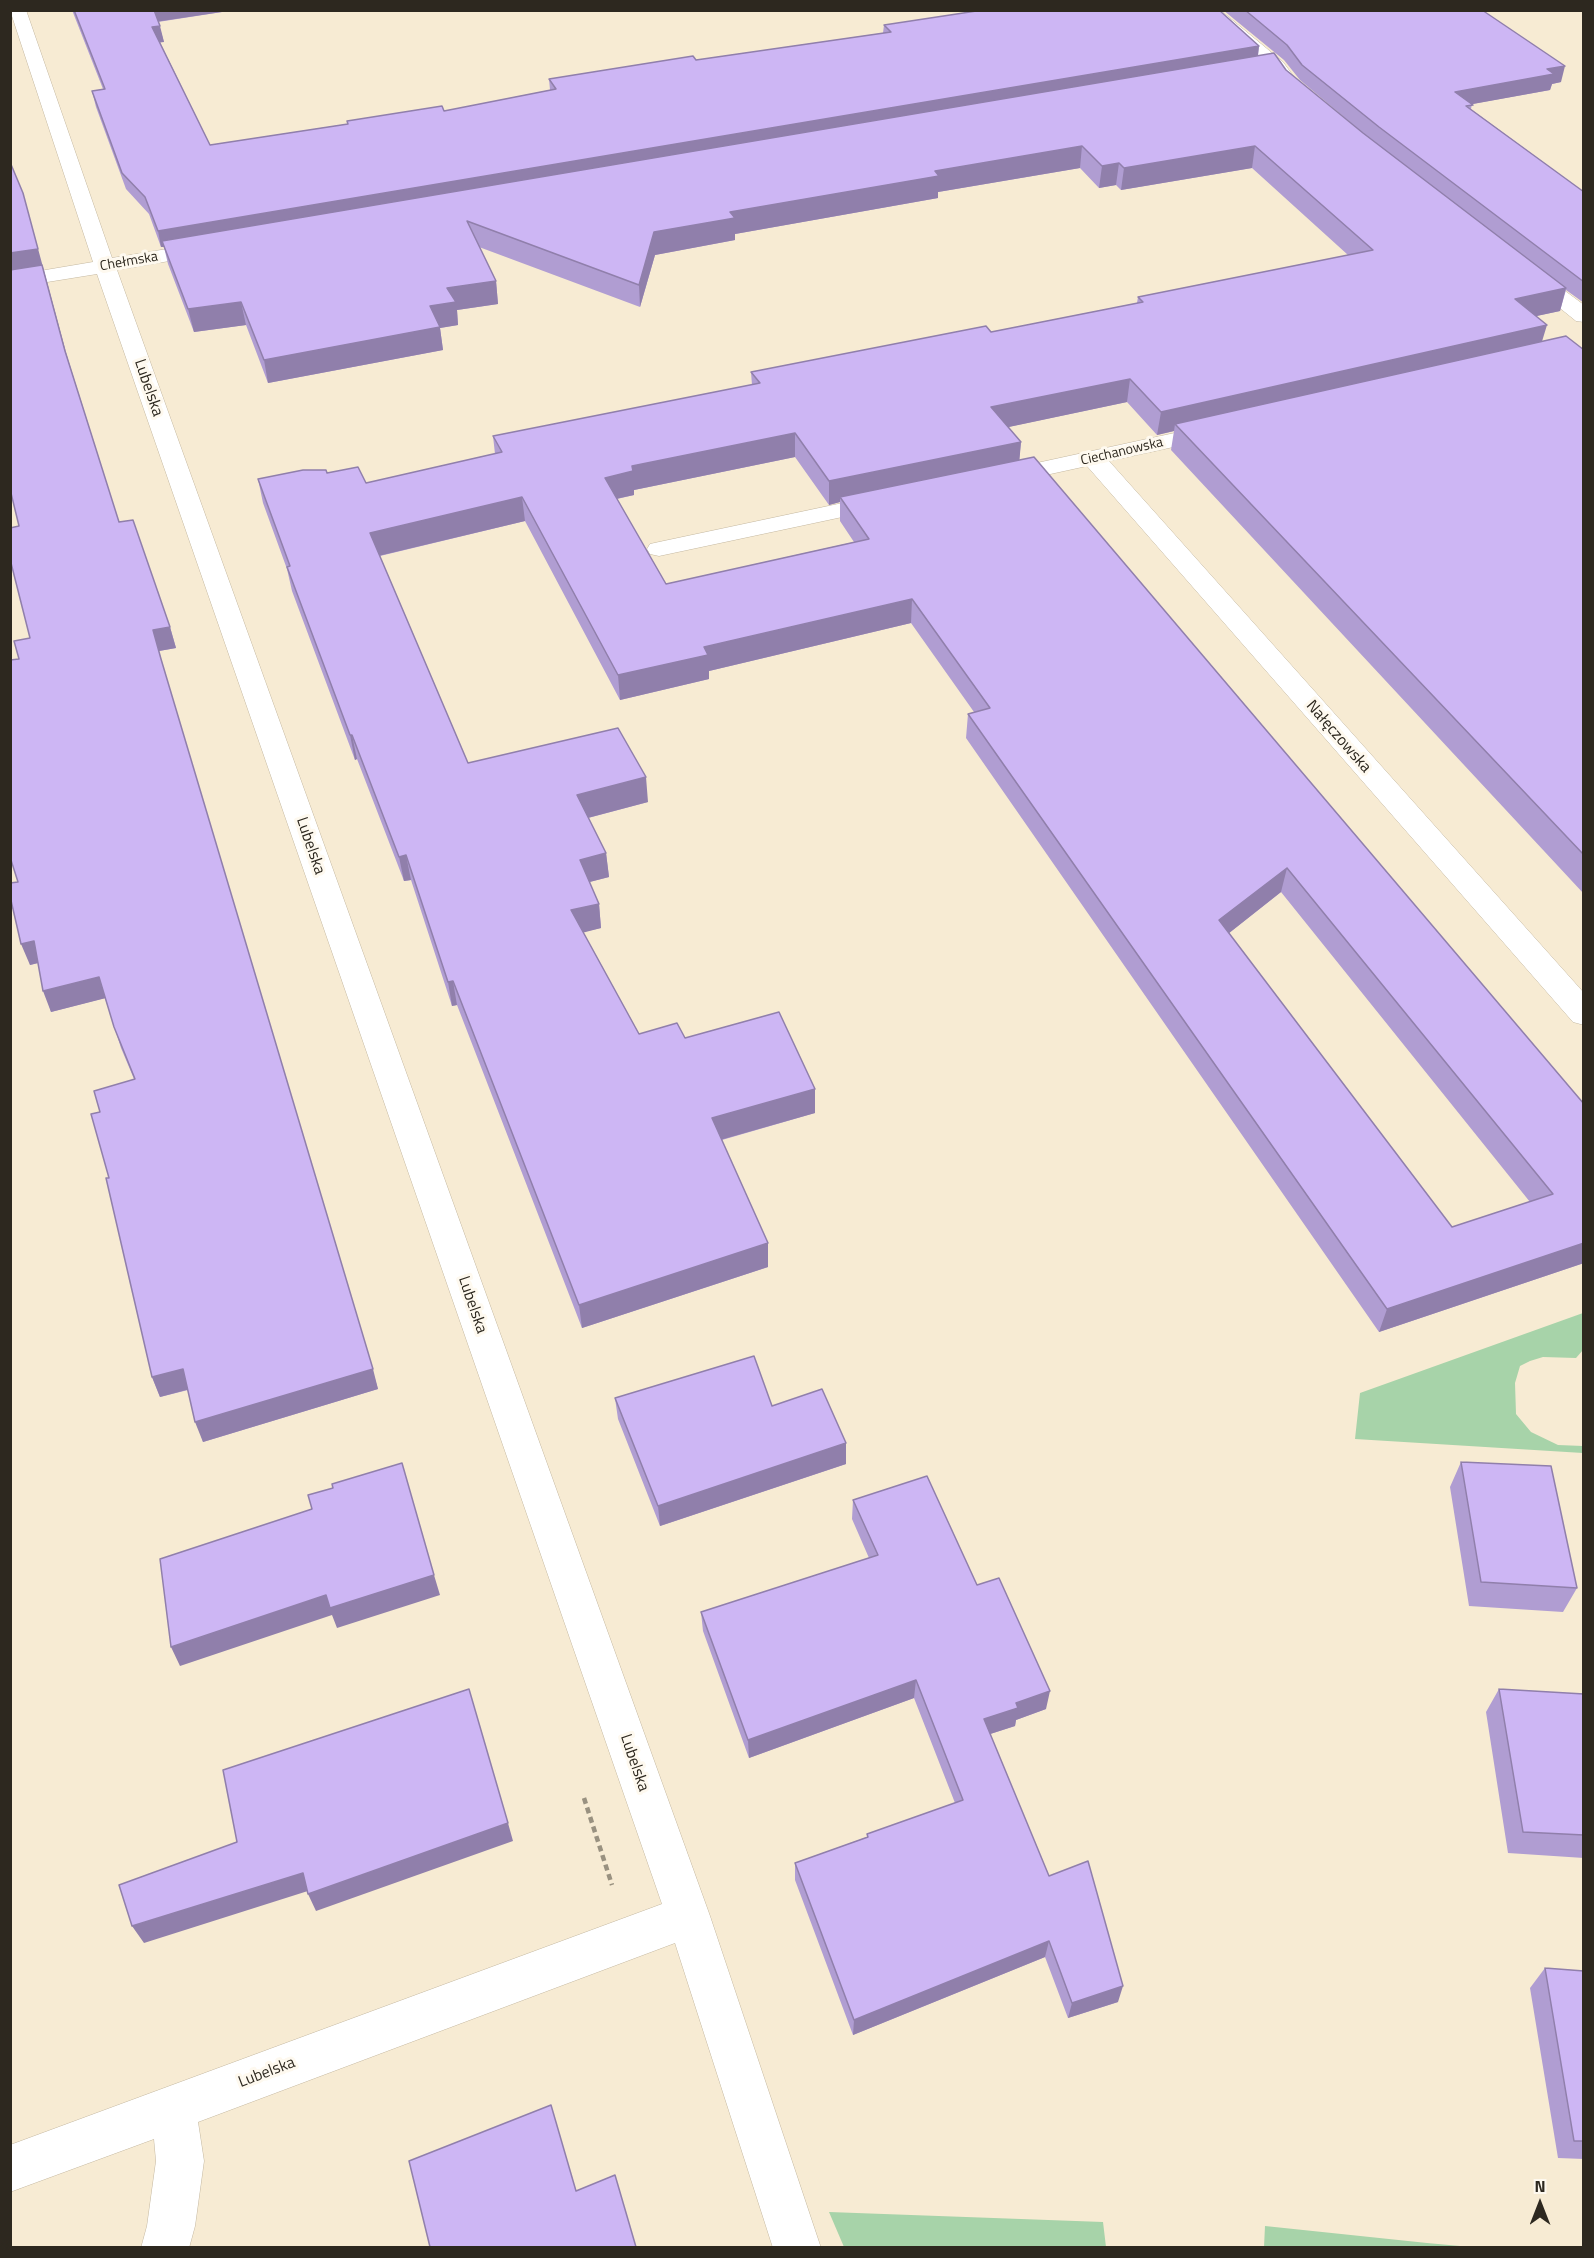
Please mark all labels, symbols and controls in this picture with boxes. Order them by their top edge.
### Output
street label: Chełmska [99,249,159,275]
street label: Lubelska [129,357,167,419]
street label: Ciechanowska [1079,434,1165,470]
street label: Nałęczowska [1301,697,1375,777]
street label: Lubelska [291,815,329,877]
street label: Lubelska [453,1274,491,1336]
street label: Lubelska [615,1732,653,1794]
street label: Lubelska [236,2053,298,2093]
north arrow [1510,2174,1570,2234]
text: N [1534,2174,1546,2198]

